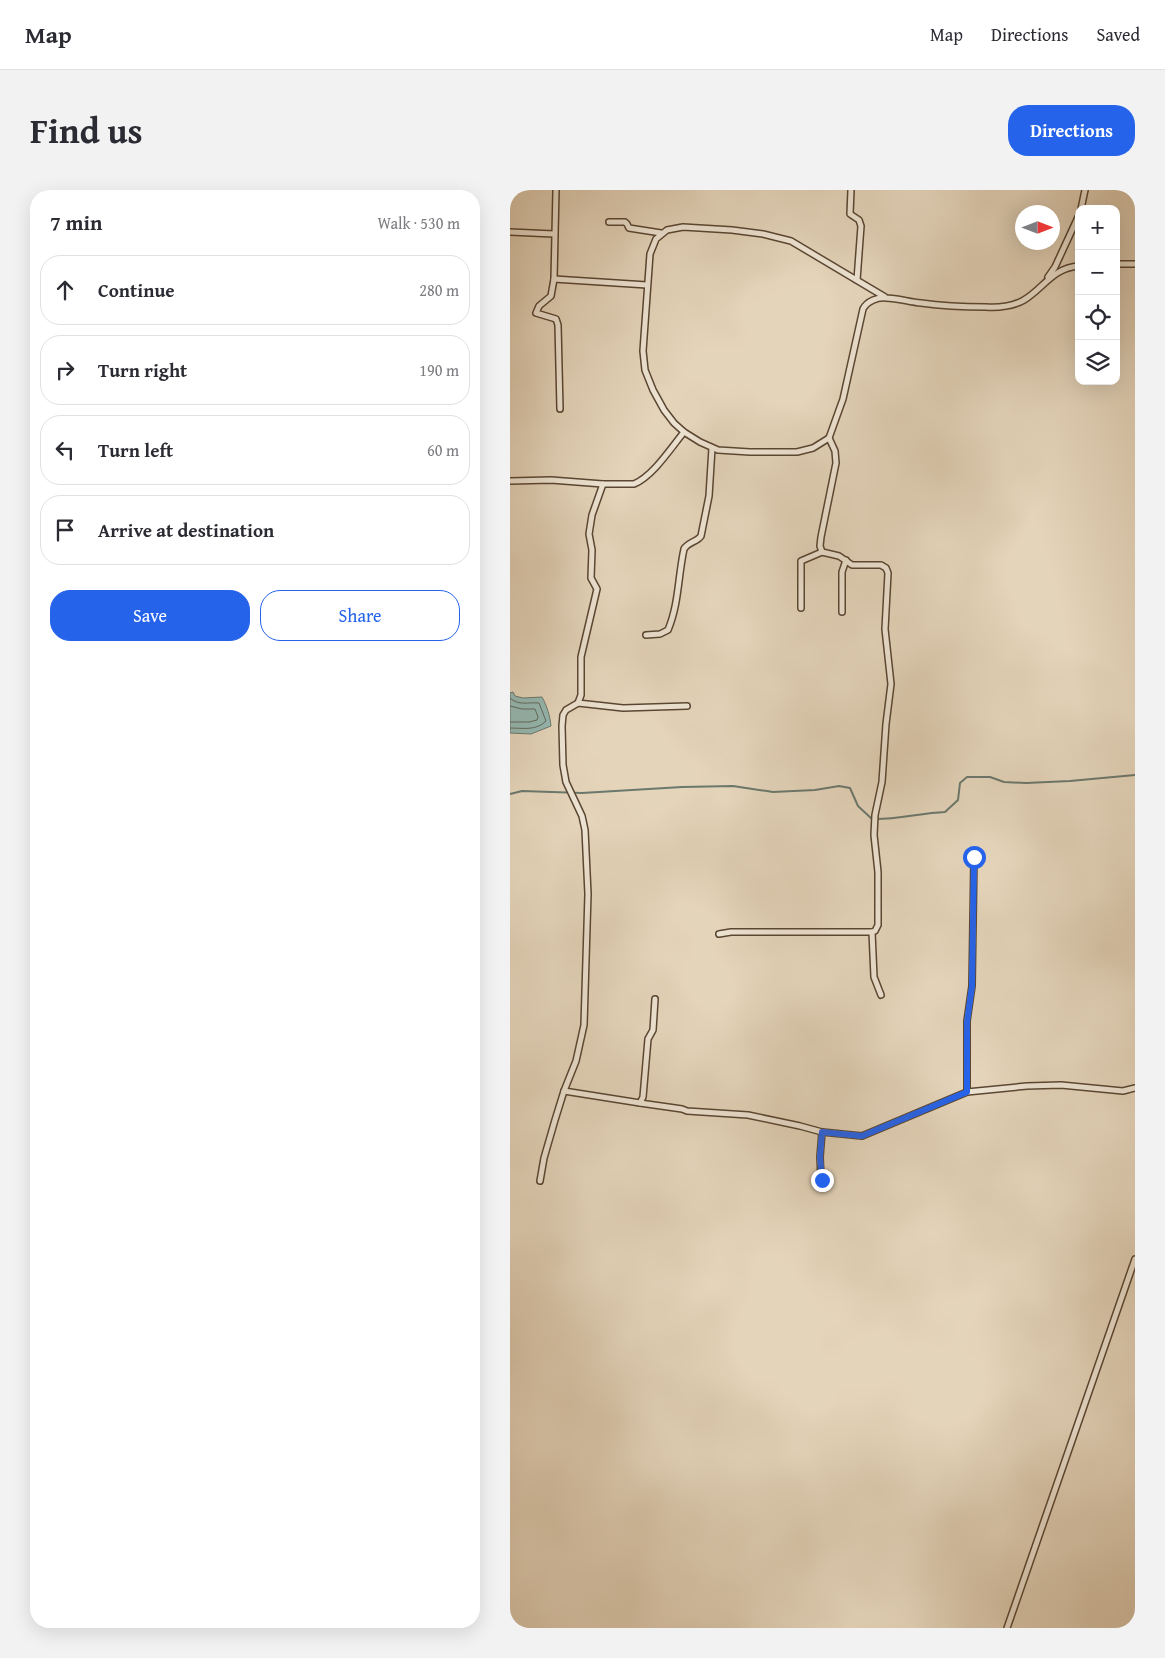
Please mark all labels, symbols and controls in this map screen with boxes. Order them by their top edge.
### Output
text: Map [25,17,72,52]
text: Map [930,21,963,48]
text: Directions [991,21,1068,48]
text: Saved [1096,21,1140,48]
text: Find us [30,105,143,156]
button: Directions [1008,105,1135,156]
north arrow [1015,205,1060,250]
map controls [1075,205,1120,385]
button: + [1075,205,1120,250]
text: 7 min [50,207,102,238]
text: Walk · 530 m [377,211,460,235]
button: − [1075,250,1120,295]
icon: ahead [51,276,79,304]
text: Continue [98,276,175,304]
text: 280 m [419,278,459,302]
button: locate [1075,295,1120,340]
button: layers [1075,340,1120,385]
icon: right [51,356,79,384]
text: Turn right [98,356,187,384]
text: 190 m [419,358,459,382]
icon: left [51,436,79,464]
text: Turn left [98,436,173,464]
text: 60 m [427,438,459,462]
icon: arrive [51,516,79,544]
text: Arrive at destination [98,516,274,544]
button: Save [50,590,250,641]
button: Share [260,590,460,641]
route start [963,846,986,869]
route end [811,1169,834,1192]

